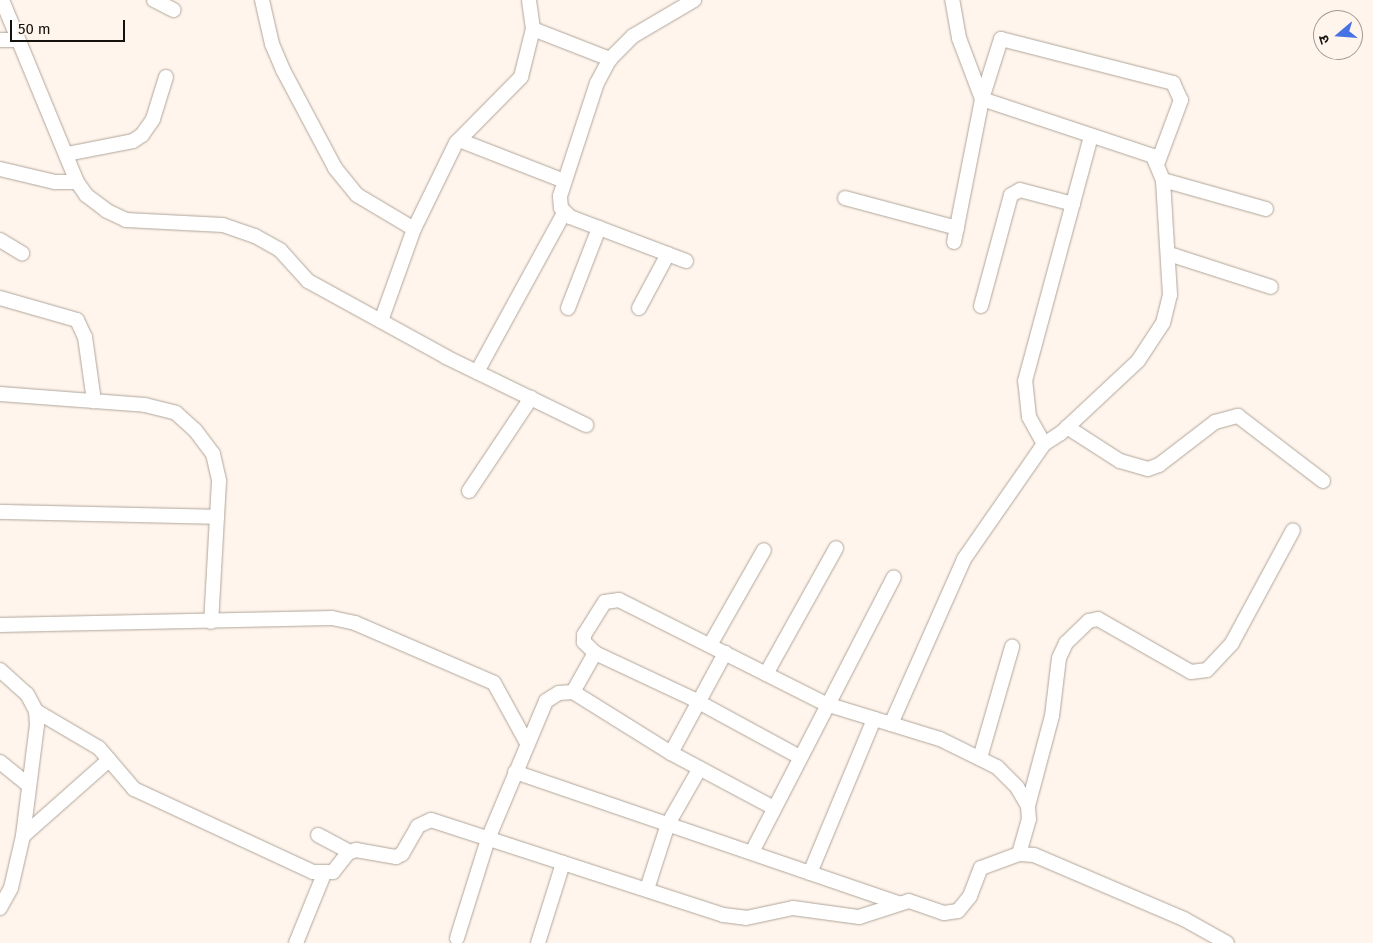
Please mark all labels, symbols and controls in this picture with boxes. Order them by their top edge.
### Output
scale bar [12,10,128,42]
north arrow [1313,10,1363,60]
text: 50 m [18,20,51,38]
text: उ [1315,33,1334,46]

